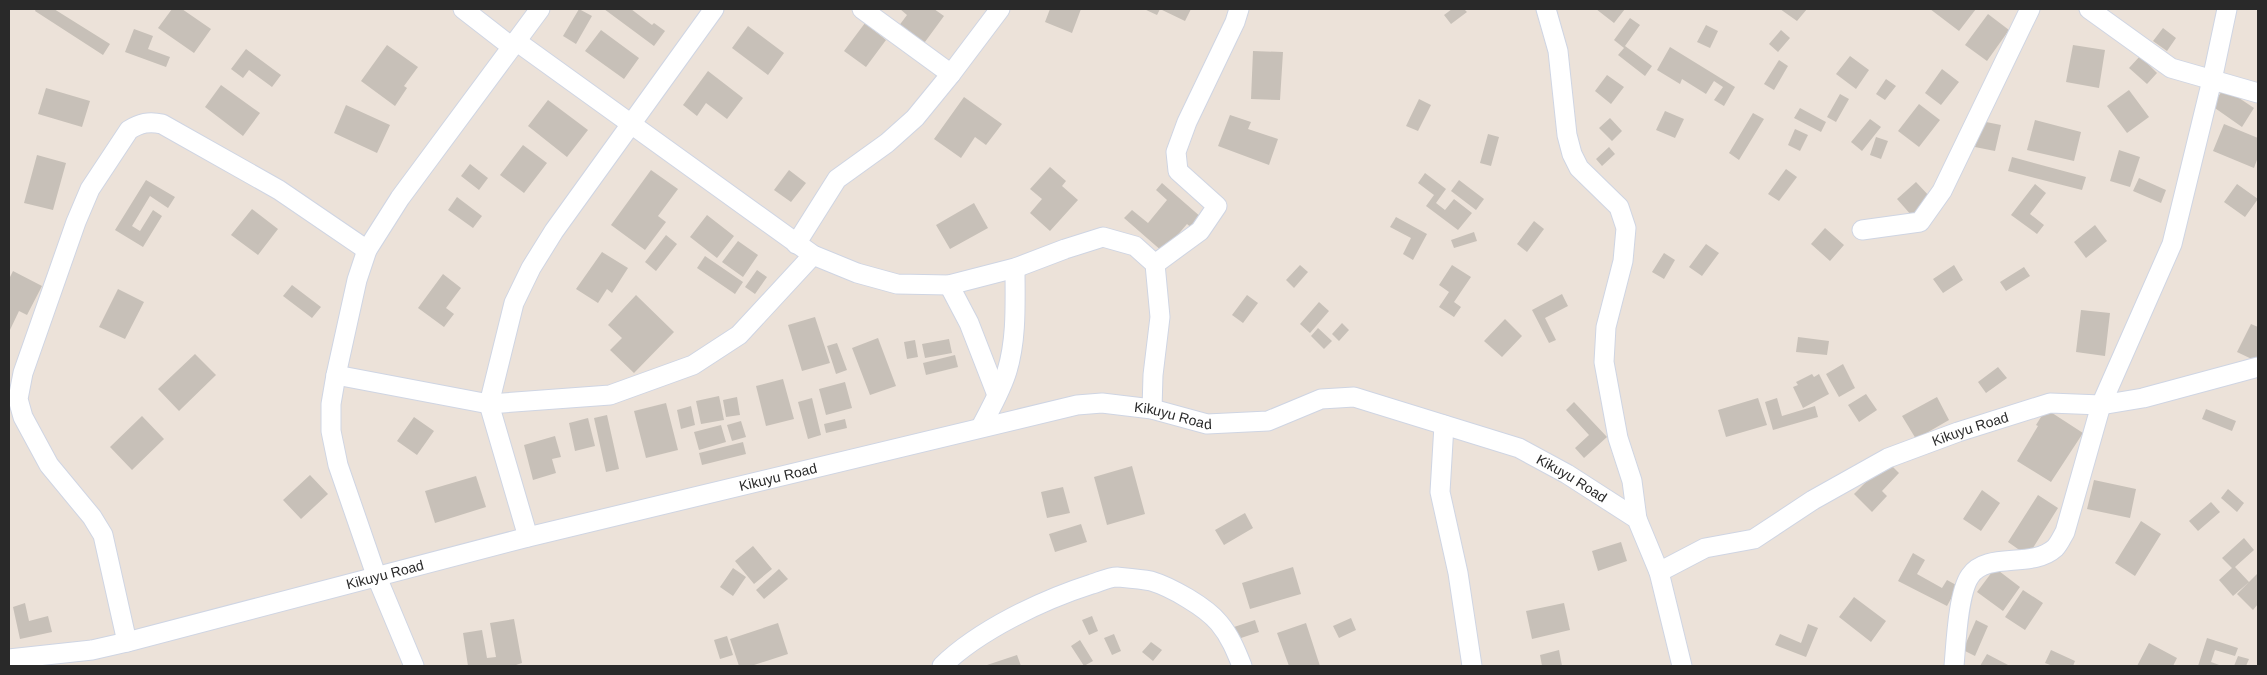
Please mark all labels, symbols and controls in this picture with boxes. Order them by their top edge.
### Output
street label: Kikuyu Road [1133,399,1212,432]
street label: Kikuyu Road [1930,409,2010,449]
street label: Kikuyu Road [1534,451,1610,506]
street label: Kikuyu Road [737,460,818,494]
street label: Kikuyu Road [344,557,425,592]

